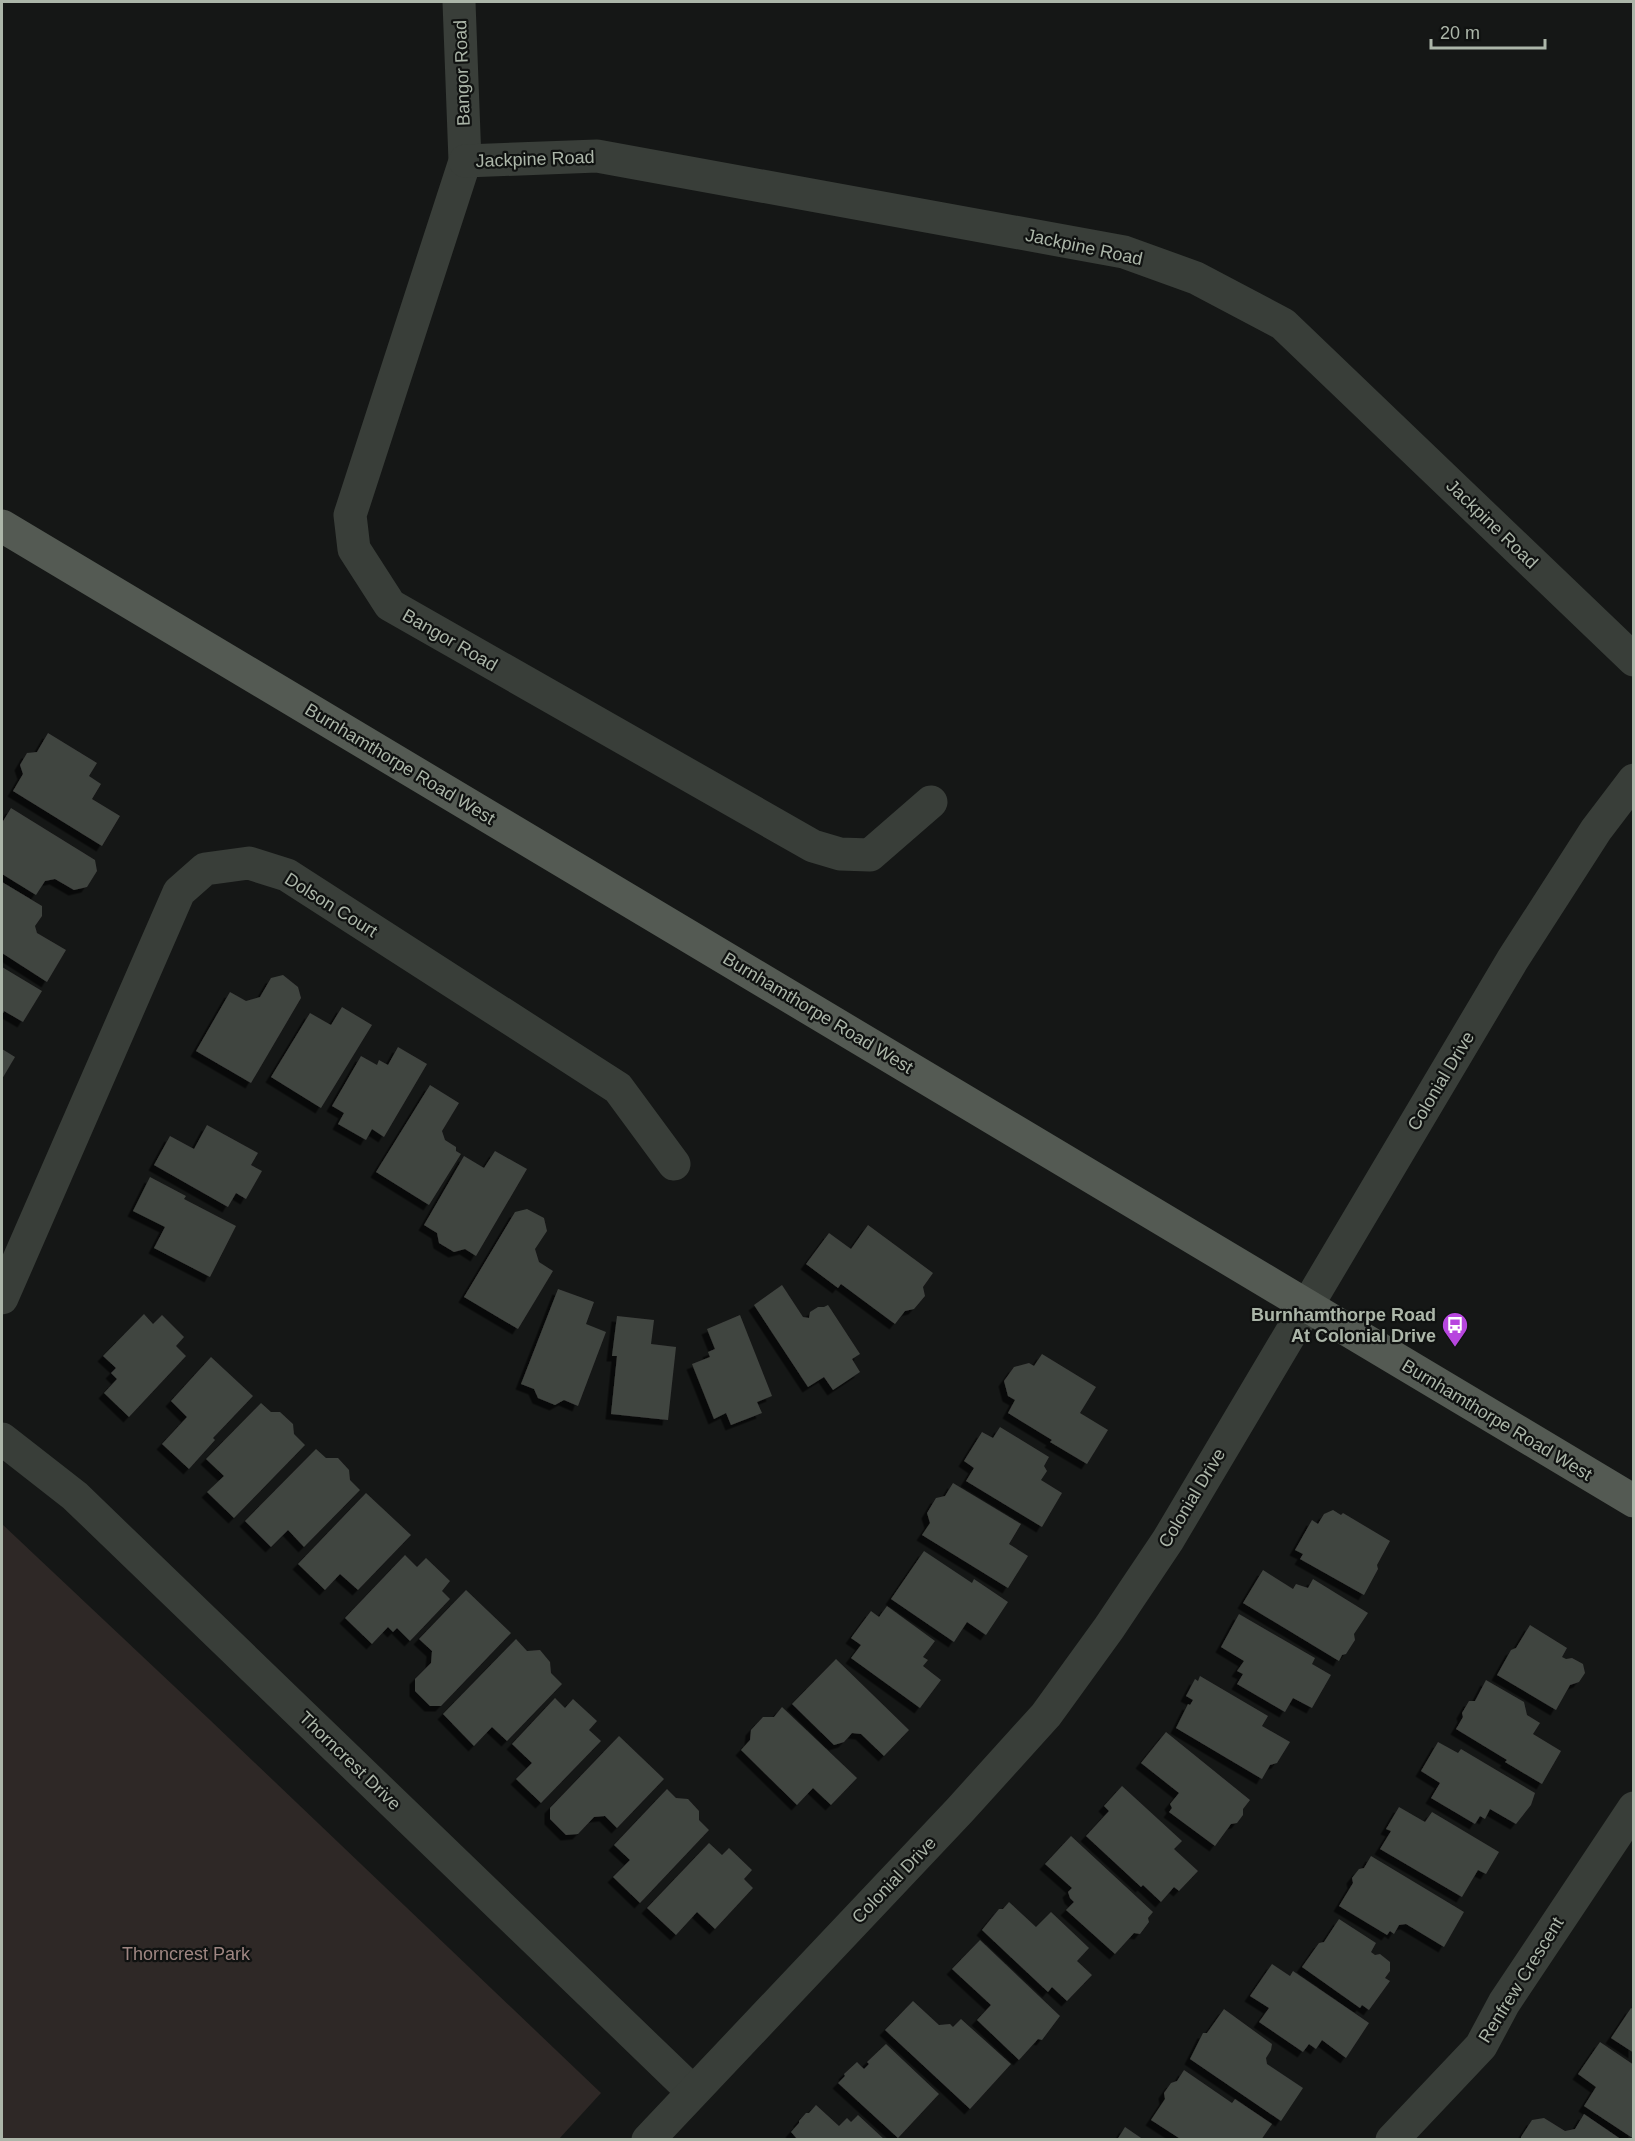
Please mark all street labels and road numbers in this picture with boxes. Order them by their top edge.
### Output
street label: Bangor Road [450,20,474,126]
street label: Jackpine Road [475,147,595,171]
street label: Jackpine Road [1024,225,1144,269]
street label: Jackpine Road [1442,475,1542,573]
street label: Bangor Road [399,605,501,675]
street label: Burnhamthorpe Road West [302,699,498,829]
street label: Dolson Court [281,869,381,941]
street label: Burnhamthorpe Road West [720,948,916,1078]
street label: Colonial Drive [1404,1028,1478,1134]
street label: Burnhamthorpe Road West [1399,1355,1595,1485]
street label: Colonial Drive [1155,1445,1229,1551]
street label: Thorncrest Drive [295,1708,405,1814]
street label: Colonial Drive [848,1833,940,1927]
street label: Renfrew Crescent [1474,1914,1568,2046]

